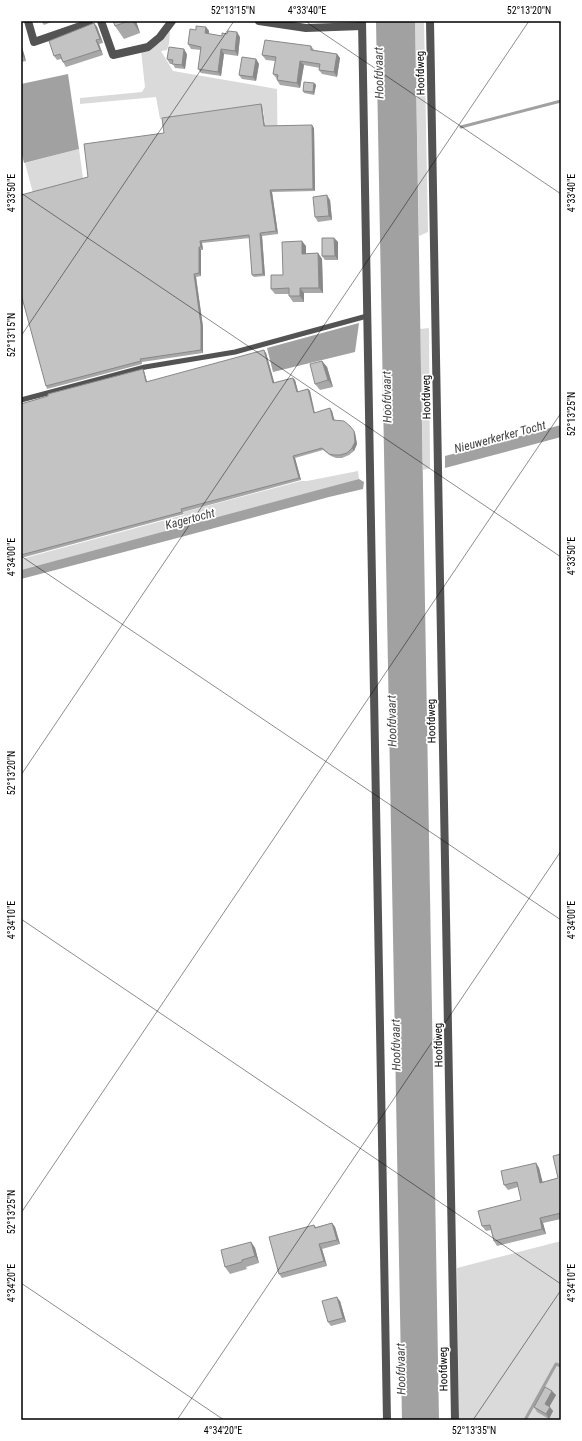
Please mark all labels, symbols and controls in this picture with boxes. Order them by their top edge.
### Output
text: 52°13'15"N [211,5,255,16]
text: 4°33'40"E [288,5,326,16]
text: 52°13'20"N [507,5,551,16]
water label: Hoofdvaart [372,47,386,99]
street label: Hoofdweg [414,51,427,95]
text: 4°33'50"E [6,174,17,212]
text: 4°33'40"E [566,174,577,212]
text: 52°13'15"N [6,313,17,357]
water label: Hoofdvaart [380,371,394,423]
street label: Hoofdweg [420,375,433,419]
text: 52°13'25"N [566,392,577,436]
water label: Nieuwerkerker Tocht [453,418,548,456]
water label: Kagertocht [164,506,217,532]
text: 4°33'50"E [566,537,577,575]
text: 4°34'00"E [6,538,17,576]
water label: Hoofdvaart [385,695,399,747]
street label: Hoofdweg [425,699,438,743]
text: 52°13'20"N [6,751,17,795]
text: 4°34'10"E [6,901,17,939]
text: 4°34'00"E [566,901,577,939]
water label: Hoofdvaart [389,1019,403,1071]
street label: Hoofdweg [432,1023,445,1067]
text: 52°13'25"N [6,1190,17,1234]
text: 4°34'20"E [6,1264,17,1302]
text: 4°34'10"E [566,1264,577,1302]
water label: Hoofdvaart [394,1343,408,1395]
street label: Hoofdweg [437,1347,450,1391]
text: 4°34'20"E [204,1425,242,1436]
text: 52°13'35"N [452,1425,496,1436]

